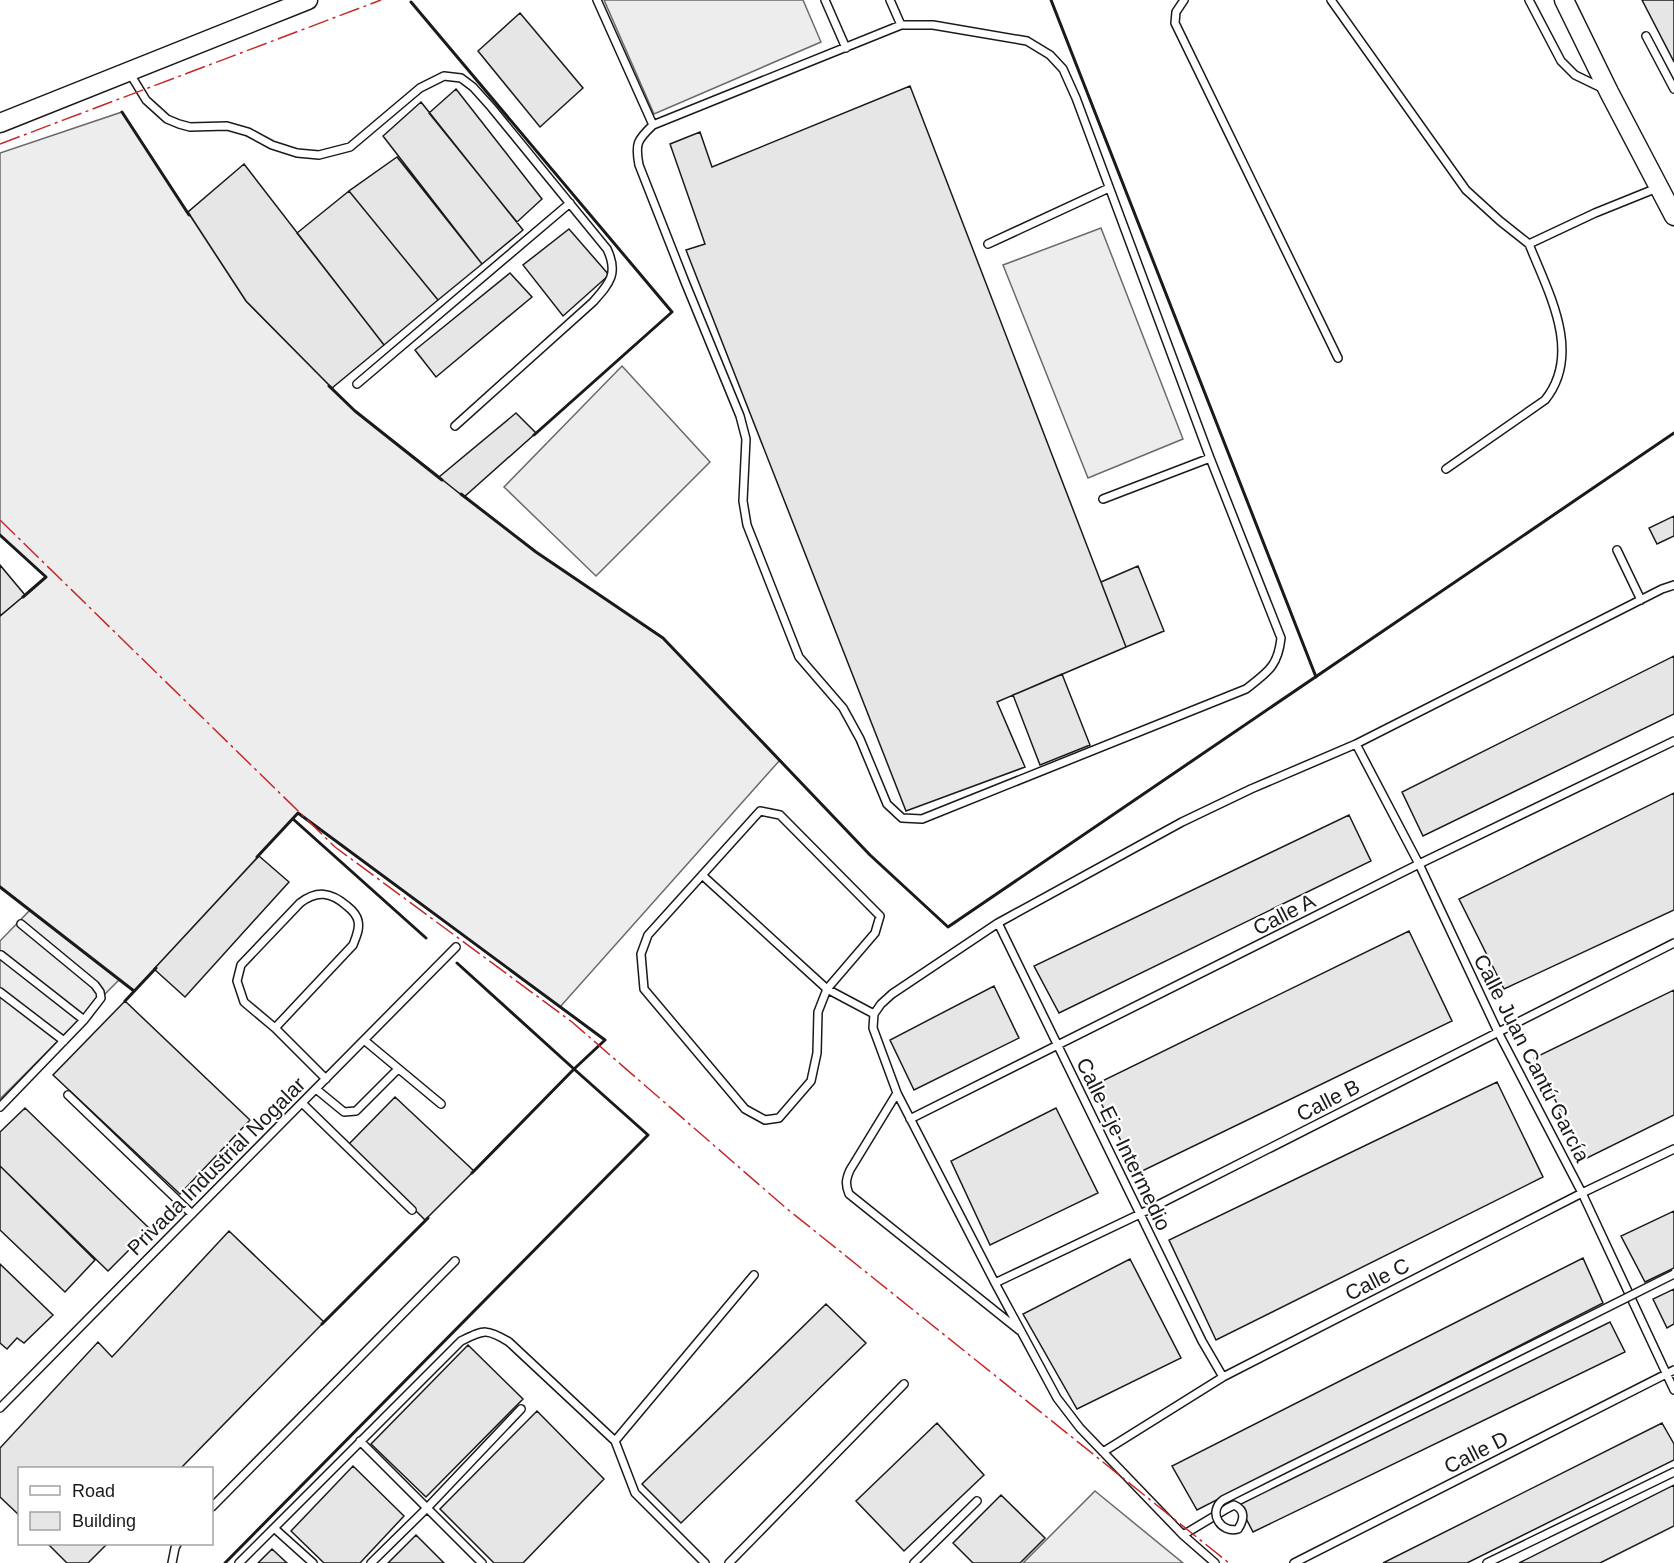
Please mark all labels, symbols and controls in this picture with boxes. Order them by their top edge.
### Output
street label: Calle A [1249,889,1319,939]
street label: Calle Juan Cantú García [1470,950,1595,1166]
street label: Calle Eje Intermedio [1072,1054,1176,1234]
street label: Privada Industrial Nogalar [122,1072,310,1260]
street label: Calle B [1293,1074,1363,1126]
street label: Calle C [1341,1253,1413,1305]
street label: Calle D [1440,1426,1512,1478]
legend [18,1467,213,1545]
text: Road [72,1481,115,1501]
text: Building [72,1511,136,1531]

